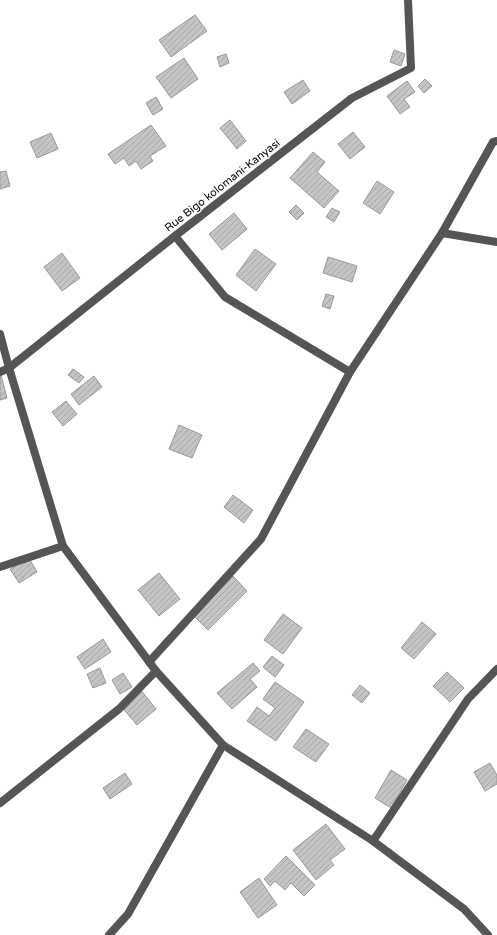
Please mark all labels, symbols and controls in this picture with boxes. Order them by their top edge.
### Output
street label: Rue Bigo kolomani-Kanyasi [162,136,283,234]

